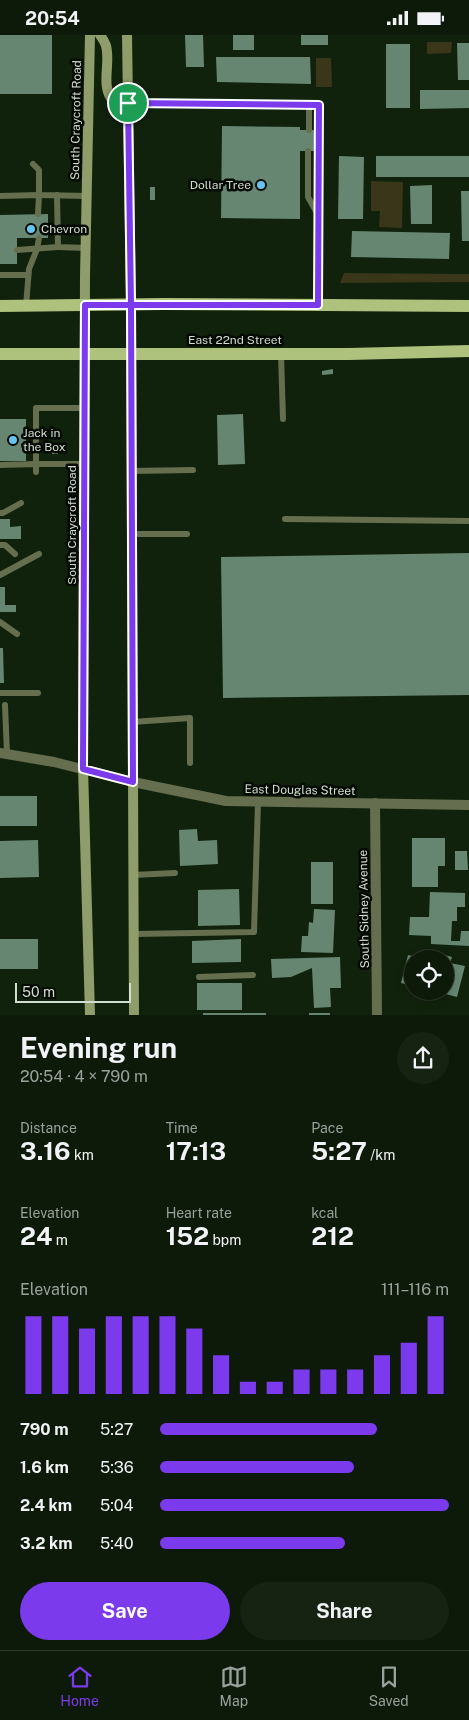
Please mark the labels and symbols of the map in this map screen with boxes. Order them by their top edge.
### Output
street label: South Craycroft Road [68,60,84,180]
pin [107,82,149,124]
place label: Dollar Tree [190,178,251,192]
marker: Dollar Tree [255,179,267,191]
place label: Chevron [41,222,87,236]
marker: Chevron [25,223,37,235]
street label: East 22nd Street [188,333,282,347]
place label: Jack in the Box [23,426,66,454]
marker: Jack in the Box [7,434,19,446]
street label: South Craycroft Road [65,465,79,585]
street label: East Douglas Street [244,782,356,798]
street label: South Sidney Avenue [356,849,372,968]
scale bar [15,980,131,1003]

